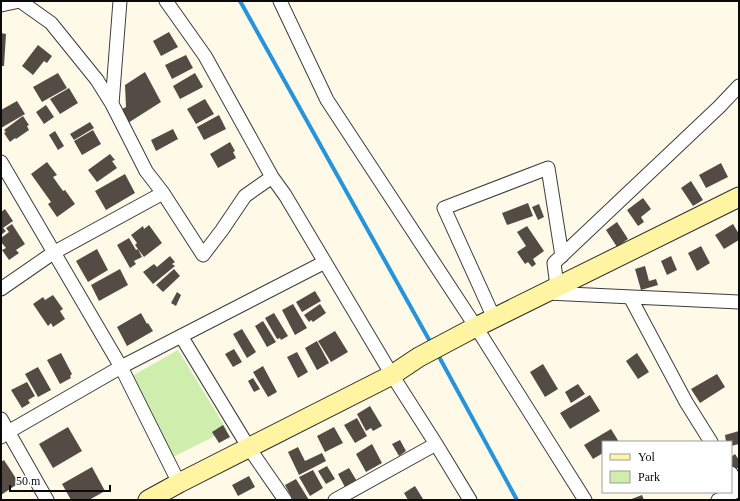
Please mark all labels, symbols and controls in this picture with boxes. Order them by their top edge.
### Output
legend [602,441,732,493]
text: Yol [638,450,655,464]
scale bar [10,467,110,493]
text: Park [638,470,660,484]
text: 50 m [16,474,41,488]

